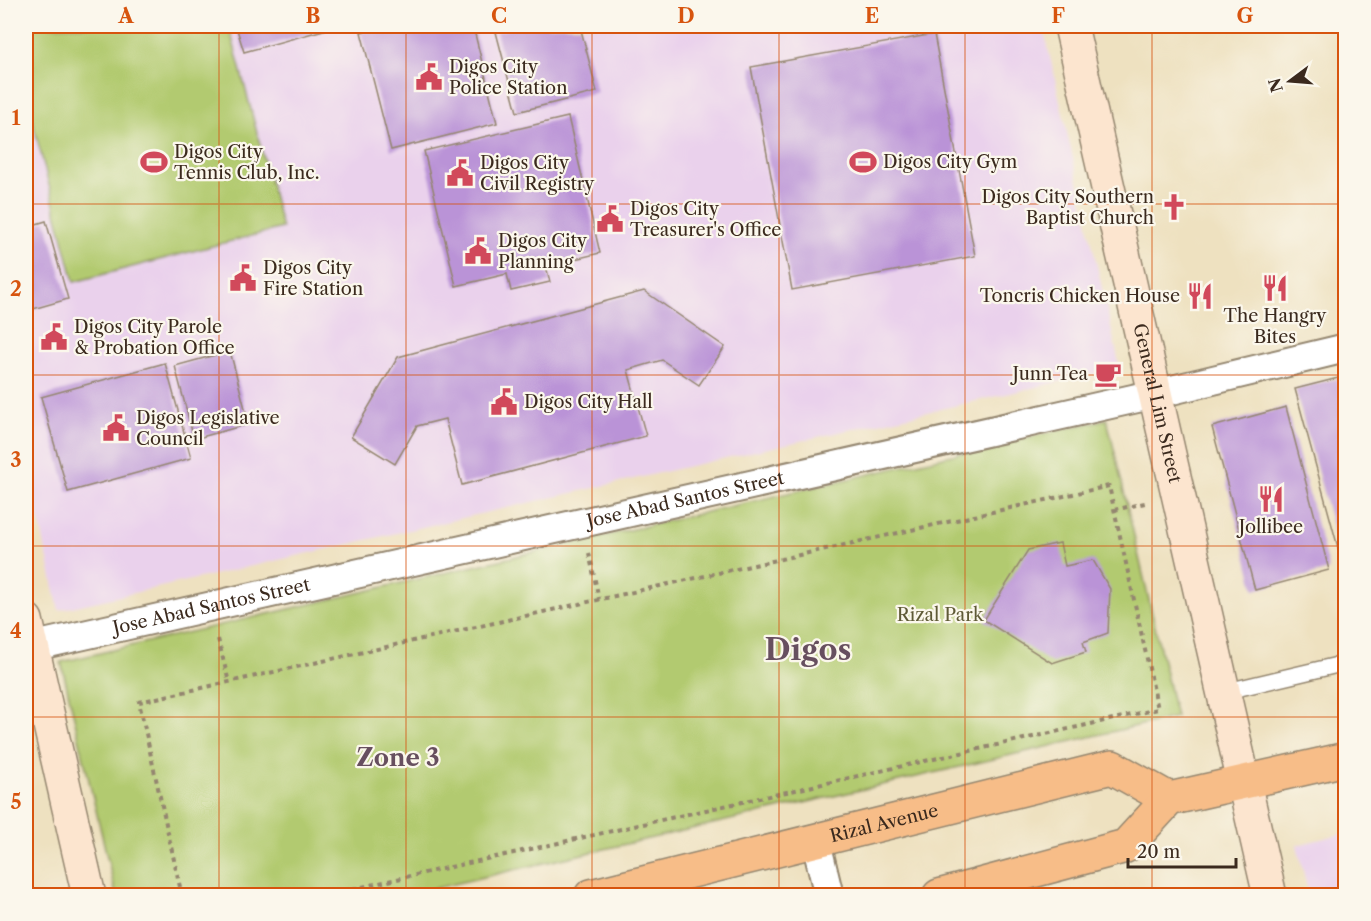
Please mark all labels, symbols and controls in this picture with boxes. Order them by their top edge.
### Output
text: A [117,4,134,28]
text: B [306,4,321,28]
text: C [491,4,507,28]
text: D [677,4,695,28]
text: E [865,4,879,28]
text: F [1051,4,1065,28]
text: G [1237,4,1254,28]
north arrow [1260,51,1320,111]
place label: Digos City Police Station [449,56,567,99]
public building icon: Digos City Police Station [414,62,444,92]
text: N [1264,76,1287,95]
text: 1 [12,106,21,130]
place label: Digos City Tennis Club, Inc. [174,141,319,184]
sports icon: Digos City Tennis Club, Inc. [139,147,169,177]
sports icon: Digos City Gym [848,147,878,177]
place label: Digos City Gym [883,151,1018,173]
place label: Digos City Civil Registry [480,152,595,195]
public building icon: Digos City Civil Registry [445,158,475,188]
place label: Digos City Southern Baptist Church [981,186,1154,229]
church icon: Digos City Southern Baptist Church [1159,192,1189,222]
place label: Digos City Treasurer's Office [630,198,781,241]
public building icon: Digos City Treasurer's Office [595,204,625,234]
place label: Digos City Planning [498,230,588,273]
public building icon: Digos City Planning [463,236,493,266]
place label: Digos City Fire Station [263,257,363,300]
public building icon: Digos City Fire Station [228,263,258,293]
restaurant icon: The Hangry Bites [1260,273,1290,303]
text: 2 [10,277,22,301]
restaurant icon: Toncris Chicken House [1185,281,1215,311]
place label: Toncris Chicken House [980,285,1180,307]
place label: The Hangry Bites [1224,305,1327,348]
place label: Digos City Parole & Probation Office [74,316,235,359]
street label: General Lim Street [1128,321,1186,486]
public building icon: Digos City Parole & Probation Office [39,322,69,352]
cafe icon: Junn Tea [1093,359,1123,389]
place label: Junn Tea [1010,363,1089,385]
public building icon: Digos City Hall [489,387,519,417]
place label: Digos City Hall [524,391,653,413]
place label: Digos Legislative Council [136,407,280,450]
public building icon: Digos Legislative Council [101,413,131,443]
text: 3 [10,448,22,472]
street label: Jose Abad Santos Street [582,467,787,533]
restaurant icon: Jollibee [1256,484,1286,514]
place label: Jollibee [1236,516,1303,538]
street label: Jose Abad Santos Street [108,573,313,640]
park label: Rizal Park [897,604,985,626]
text: 4 [10,619,22,643]
district label: Digos [765,631,851,668]
district label: Zone 3 [357,743,439,772]
text: 5 [10,790,22,814]
street label: Rizal Avenue [828,799,941,847]
scale bar [1128,831,1236,869]
text: 20 m [1137,841,1181,863]

